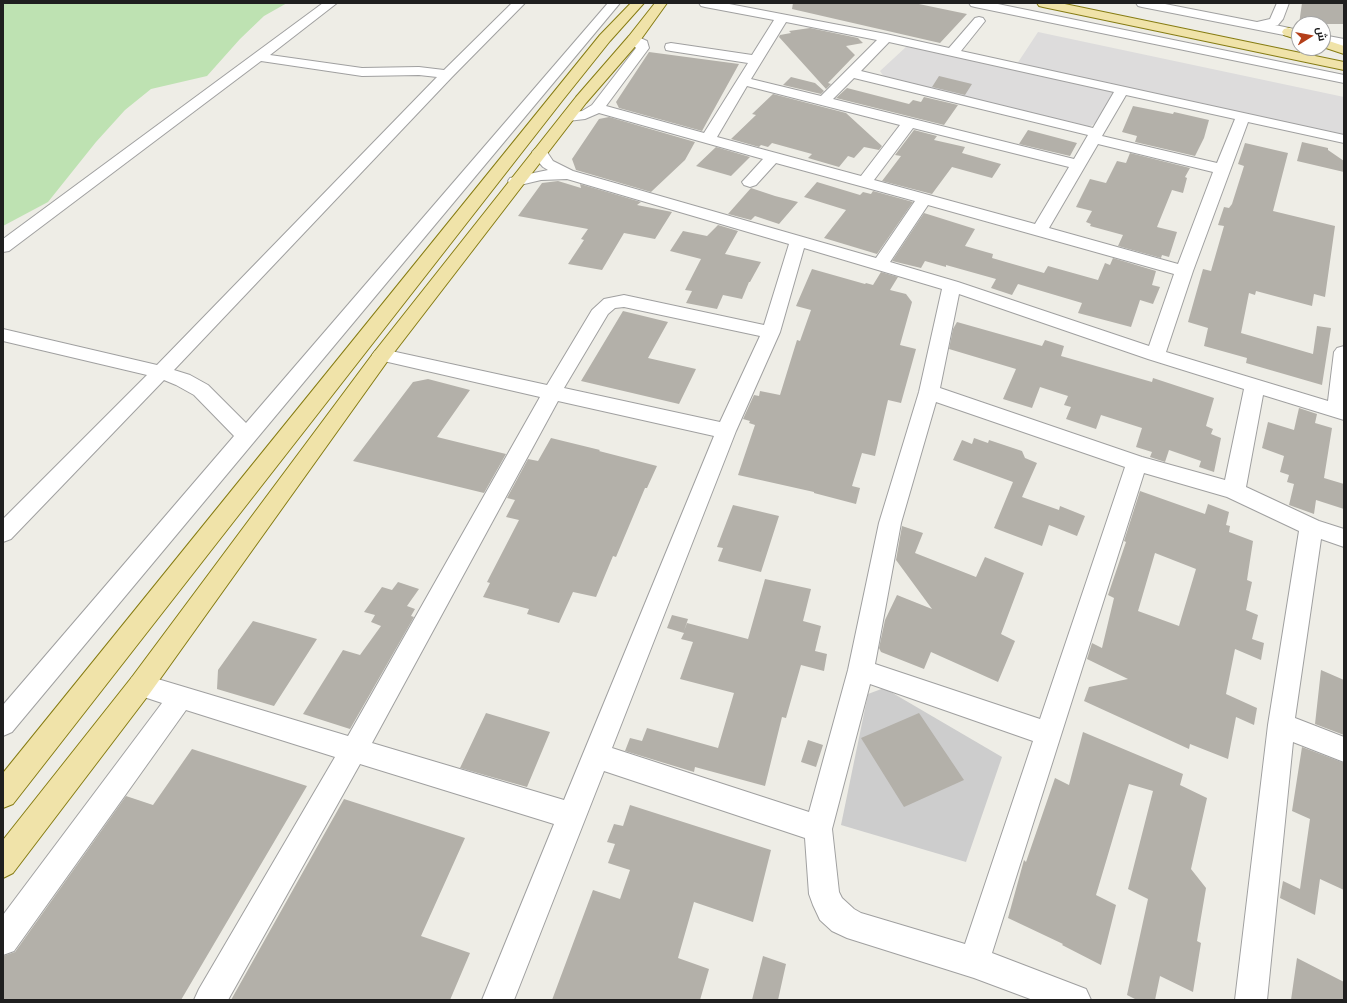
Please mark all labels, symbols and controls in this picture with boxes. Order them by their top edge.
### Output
north arrow [1291,16,1331,56]
text: ش [1314,26,1330,42]

